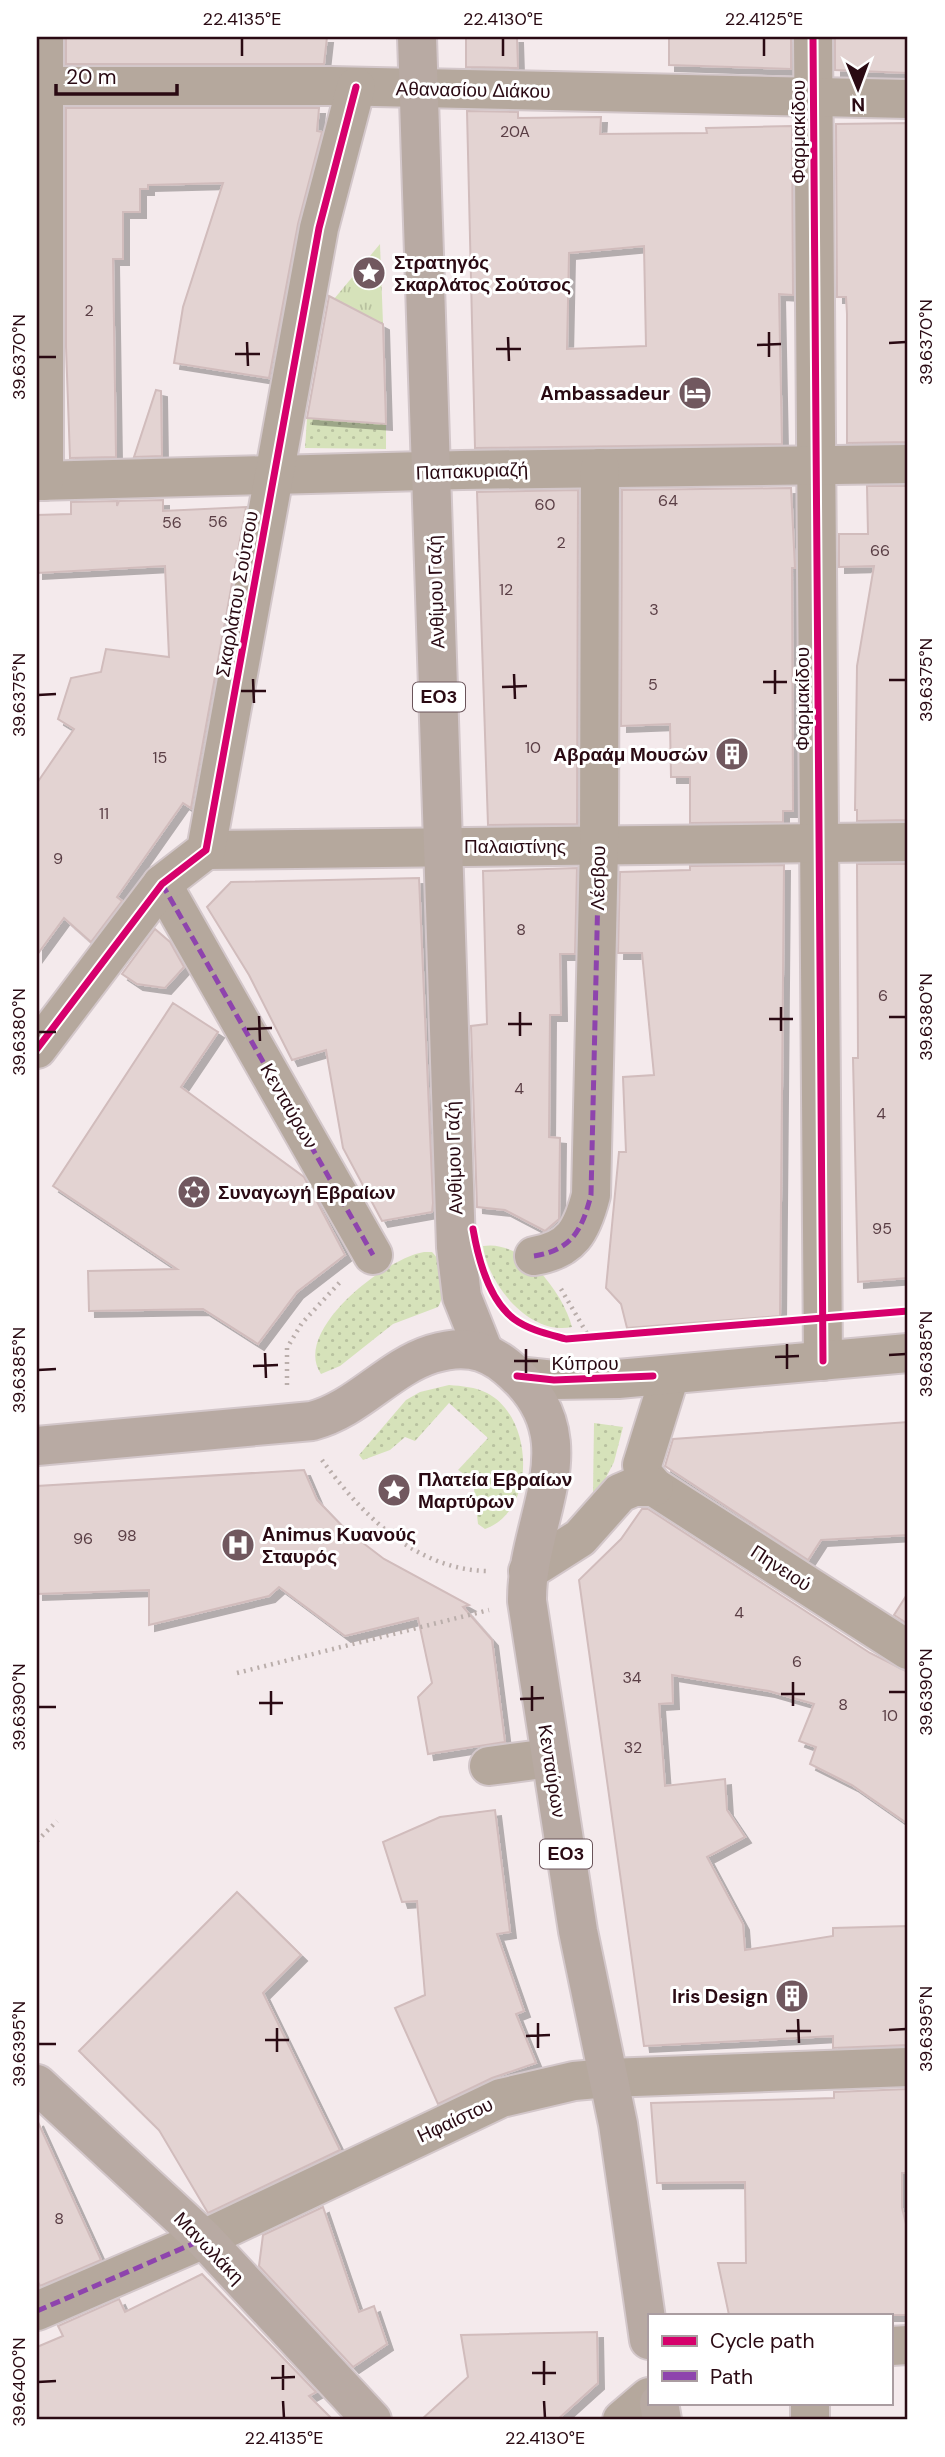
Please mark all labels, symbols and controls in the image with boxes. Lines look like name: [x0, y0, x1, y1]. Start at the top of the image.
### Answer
text: 22.4135°E: [203, 7, 281, 31]
text: 22.4130°E: [463, 7, 543, 31]
text: 22.4125°E: [725, 7, 803, 31]
scale bar: [56, 52, 177, 96]
north arrow: [822, 52, 892, 122]
text: 20 m: [66, 63, 117, 91]
street label: Αθανασίου Διάκου: [395, 76, 551, 104]
street label: Φαρμακίδου: [786, 80, 811, 184]
text: N: [851, 92, 865, 117]
house number: 20A: [500, 121, 530, 142]
place label: Στρατηγός Σκαρλάτος Σούτσος: [394, 250, 571, 297]
place icon: Στρατηγός Σκαρλάτος Σούτσος: [350, 254, 388, 292]
text: 39.6370°N: [914, 299, 938, 385]
house number: 2: [84, 300, 94, 321]
text: 39.6370°N: [7, 314, 31, 400]
hotel icon: Ambassadeur: [676, 374, 714, 412]
place label: Ambassadeur: [540, 381, 670, 406]
street label: Παπακυριαζή: [415, 457, 529, 485]
house number: 64: [658, 490, 678, 511]
house number: 60: [535, 494, 556, 515]
street label: Σκαρλάτου Σούτσου: [210, 509, 264, 679]
house number: 56: [208, 511, 228, 532]
house number: 56: [162, 512, 182, 533]
house number: 2: [556, 532, 566, 553]
street label: Ανθίμου Γαζή: [422, 535, 450, 649]
house number: 66: [870, 540, 890, 561]
house number: 12: [499, 579, 513, 600]
house number: 3: [649, 599, 659, 620]
text: 39.6375°N: [914, 638, 938, 722]
street label: Φαρμακίδου: [790, 647, 815, 751]
text: 39.6375°N: [7, 653, 31, 737]
house number: 5: [648, 674, 658, 695]
road number: ΕΟ3: [413, 682, 465, 712]
building icon: Αβραάμ Μουσών: [713, 735, 751, 773]
house number: 10: [525, 737, 541, 758]
place label: Αβραάμ Μουσών: [553, 742, 708, 767]
house number: 15: [153, 747, 167, 768]
house number: 11: [99, 803, 109, 824]
street label: Παλαιστίνης: [464, 834, 566, 859]
street label: Λέσβου: [585, 845, 611, 911]
house number: 9: [53, 848, 63, 869]
house number: 8: [516, 919, 526, 940]
text: 39.6380°N: [914, 973, 938, 1061]
house number: 6: [878, 985, 888, 1006]
text: 39.6380°N: [7, 988, 31, 1076]
street label: Κενταύρων: [255, 1059, 323, 1153]
house number: 4: [514, 1078, 524, 1099]
street label: Ανθίμου Γαζή: [440, 1101, 468, 1215]
house number: 4: [876, 1103, 886, 1124]
synagogue icon: Συναγωγή Εβραίων: [175, 1173, 213, 1211]
place label: Συναγωγή Εβραίων: [218, 1180, 396, 1205]
house number: 95: [872, 1218, 892, 1239]
text: 39.6385°N: [914, 1311, 938, 1397]
text: 39.6385°N: [7, 1327, 31, 1413]
street label: Κύπρου: [551, 1351, 619, 1376]
place label: Πλατεία Εβραίων Μαρτύρων: [418, 1467, 572, 1514]
place icon: Πλατεία Εβραίων Μαρτύρων: [375, 1471, 413, 1509]
place label: Animus Κυανούς Σταυρός: [262, 1522, 416, 1569]
house number: 98: [117, 1525, 137, 1546]
hospital icon: Animus Κυανούς Σταυρός: [219, 1526, 257, 1564]
house number: 96: [73, 1528, 93, 1549]
street label: Πηνειού: [746, 1539, 816, 1597]
house number: 4: [734, 1602, 744, 1623]
text: 39.6390°N: [914, 1648, 938, 1736]
house number: 6: [792, 1651, 802, 1672]
text: 39.6390°N: [7, 1663, 31, 1751]
house number: 34: [622, 1667, 642, 1688]
house number: 8: [838, 1694, 848, 1715]
house number: 10: [882, 1705, 898, 1726]
street label: Κενταύρων: [532, 1722, 572, 1820]
house number: 32: [624, 1737, 642, 1758]
road number: ΕΟ3: [540, 1840, 592, 1868]
building icon: Iris Design: [773, 1977, 811, 2015]
place label: Iris Design: [672, 1984, 768, 2009]
text: 39.6395°N: [914, 1986, 938, 2072]
text: 39.6395°N: [7, 2001, 31, 2087]
street label: Ηφαίστου: [413, 2092, 497, 2148]
street label: Μανωλάκη: [168, 2207, 250, 2289]
house number: 8: [54, 2208, 64, 2229]
legend: [648, 2314, 892, 2404]
text: Cycle path: [710, 2327, 815, 2355]
text: 39.6400°N: [7, 2337, 31, 2427]
text: Path: [710, 2363, 753, 2391]
text: 22.4135°E: [245, 2426, 323, 2450]
text: 22.4130°E: [505, 2426, 585, 2450]

